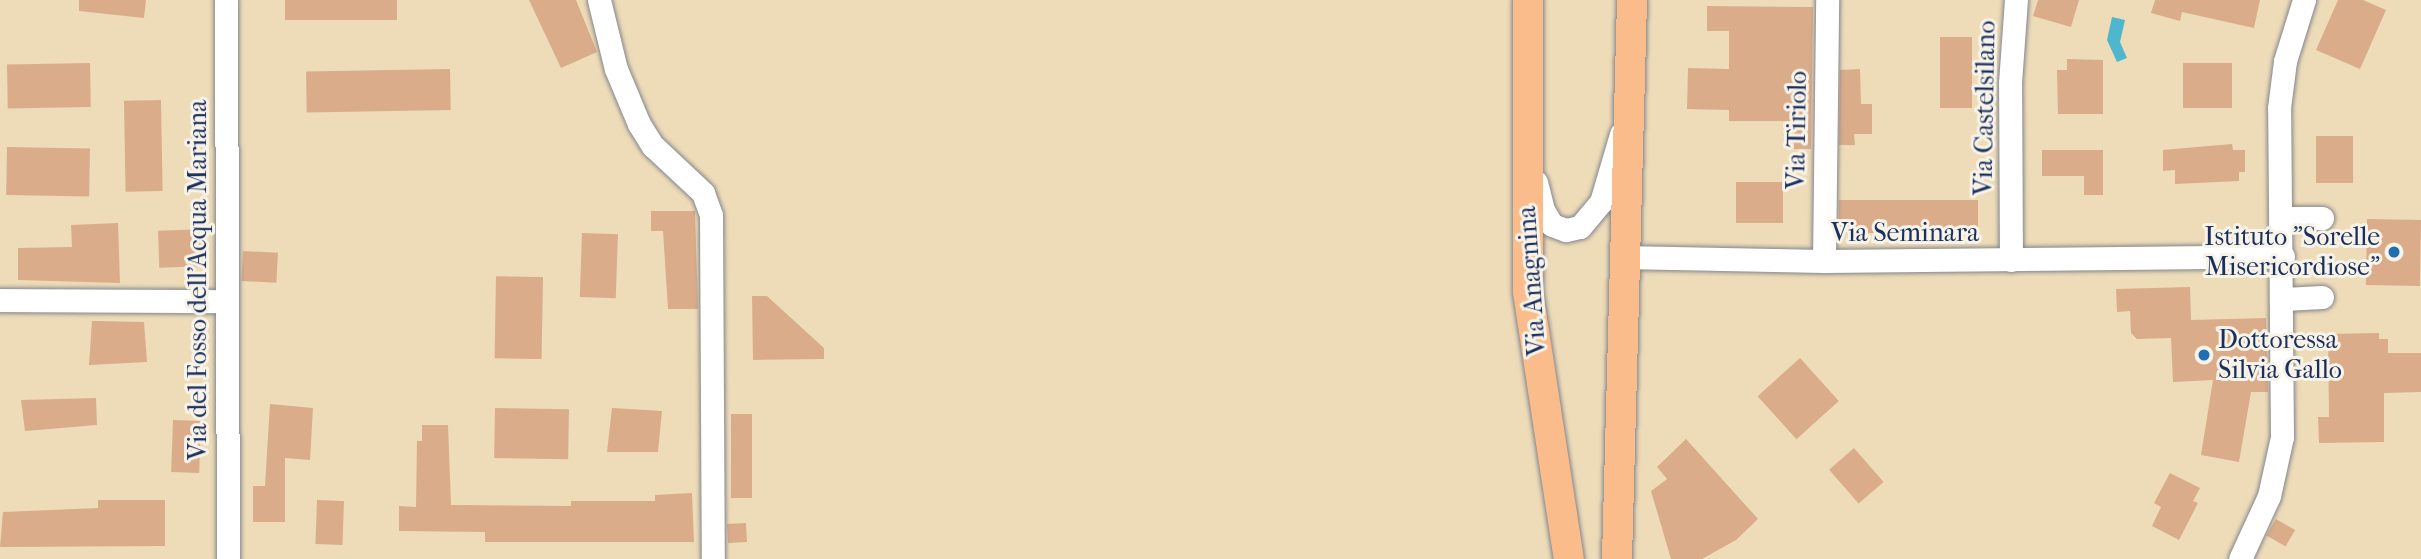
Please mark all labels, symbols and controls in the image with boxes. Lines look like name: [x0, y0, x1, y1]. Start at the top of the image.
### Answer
street label: Via Castelsilano: [1968, 20, 2002, 196]
street label: Via Tiriolo: [1780, 70, 1814, 190]
street label: Via del Fosso dell'Acqua Mariana: [182, 100, 214, 460]
street label: Via Anagnina: [1511, 205, 1553, 357]
street label: Via Seminara: [1831, 217, 1979, 249]
place label: Istituto "Sorelle Misericordiose": [2204, 221, 2380, 282]
marker: Istituto "Sorelle Misericordiose": [2386, 244, 2402, 260]
place label: Dottoressa Silvia Gallo: [2218, 324, 2342, 386]
marker: Dottoressa Silvia Gallo: [2196, 347, 2212, 363]

